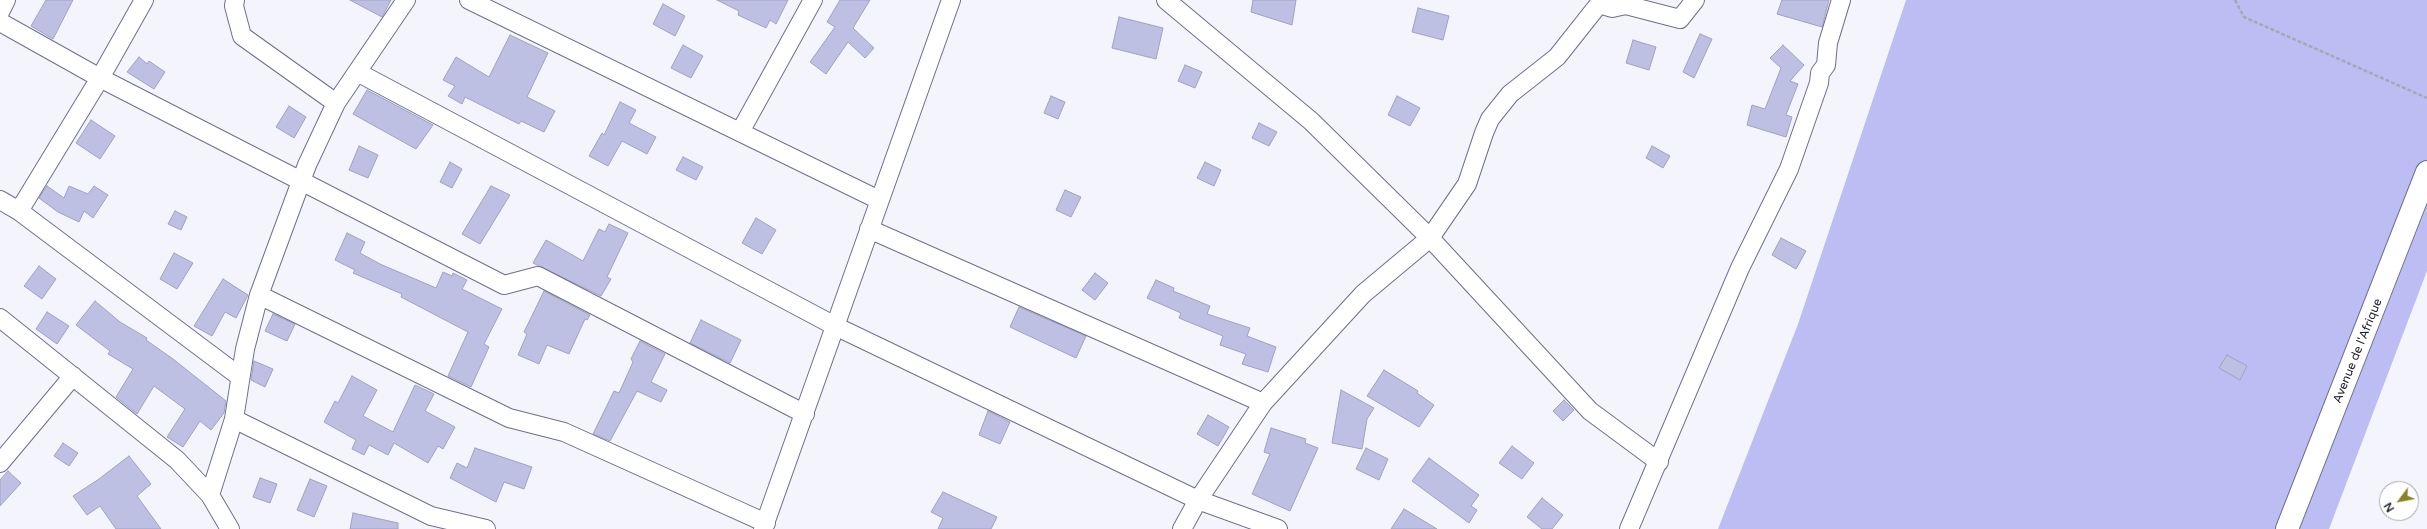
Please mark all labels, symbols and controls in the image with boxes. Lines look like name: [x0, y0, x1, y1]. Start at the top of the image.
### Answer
street label: Avenue de l'Afrique: [2330, 296, 2386, 406]
north arrow: [2379, 481, 2419, 521]
text: N: [2381, 500, 2397, 514]

